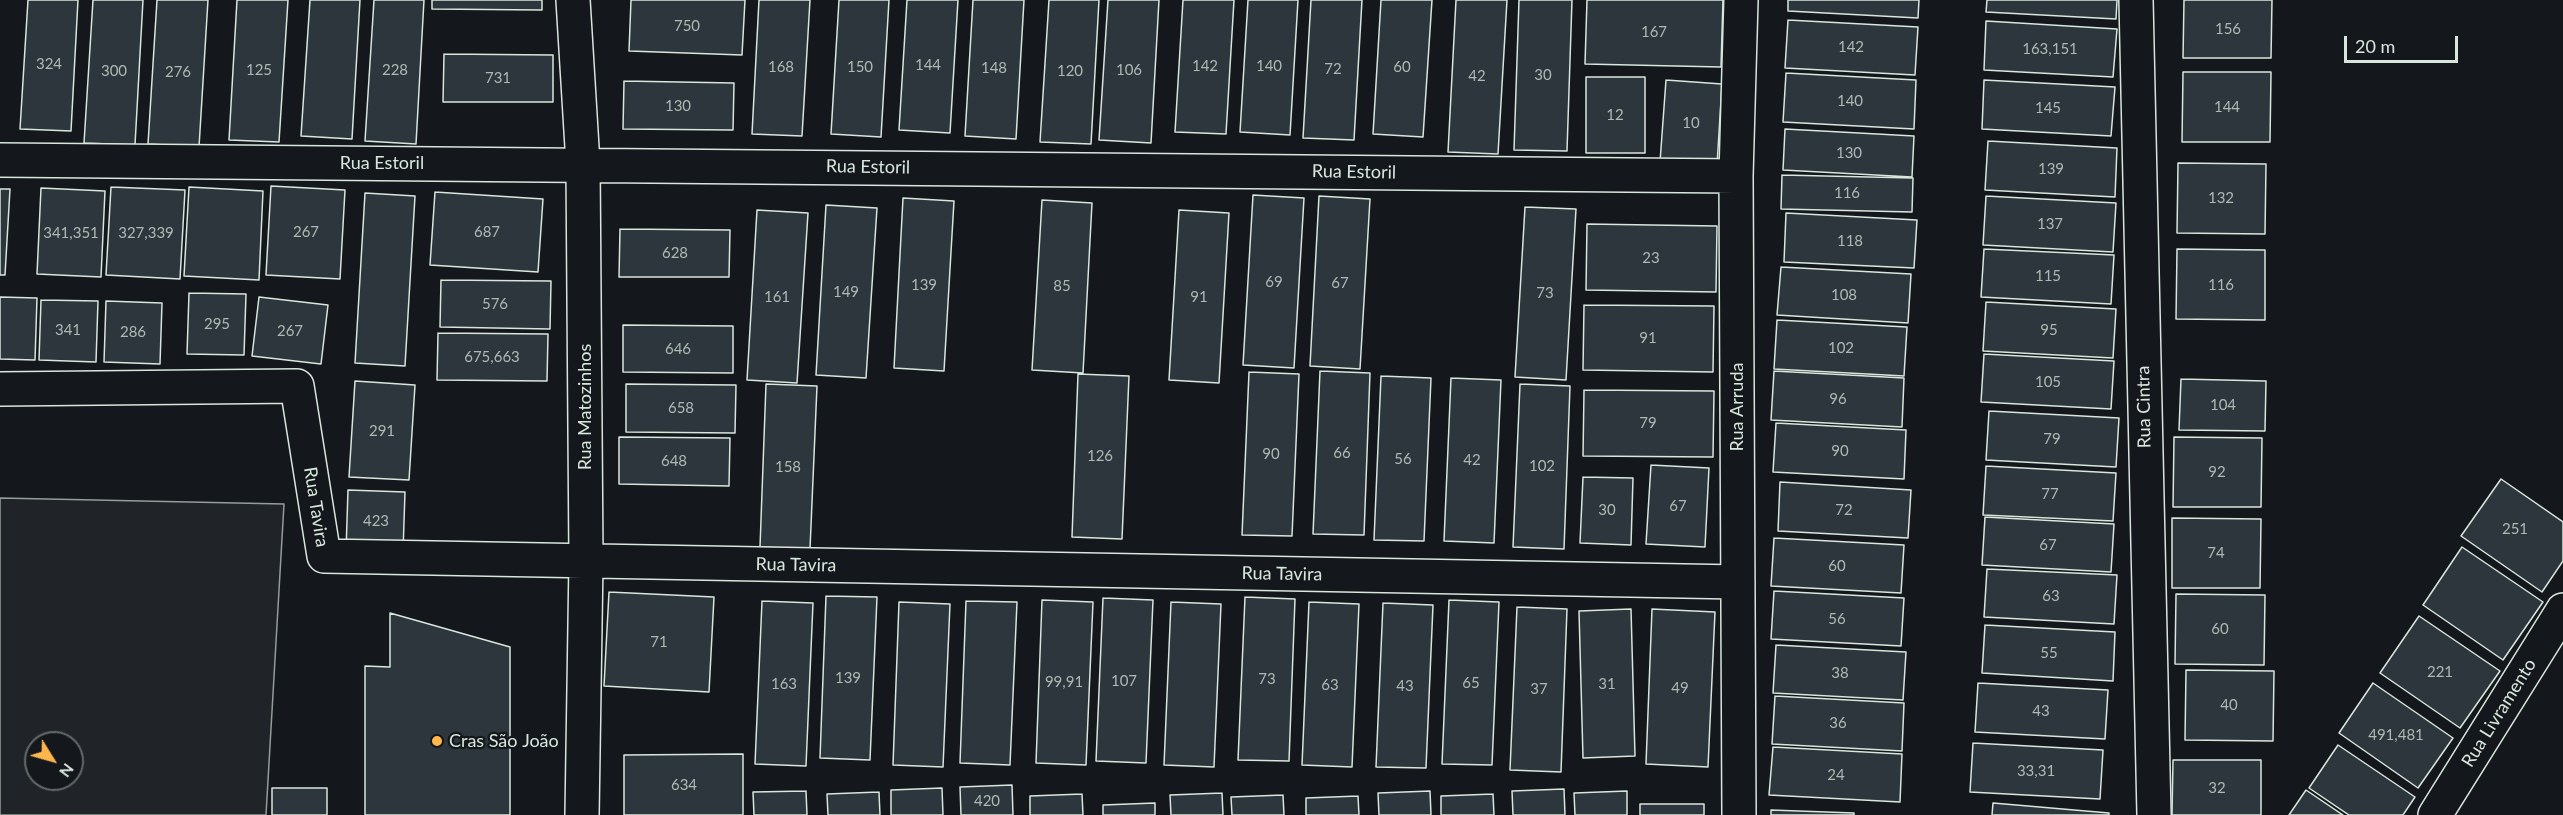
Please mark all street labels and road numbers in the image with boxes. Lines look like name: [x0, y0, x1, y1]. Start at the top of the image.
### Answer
street label: Rua Estoril: [340, 152, 424, 174]
street label: Rua Estoril: [826, 155, 910, 179]
street label: Rua Estoril: [1312, 160, 1396, 184]
street label: Rua Matozinhos: [574, 344, 596, 470]
street label: Rua Arruda: [1726, 363, 1748, 451]
street label: Rua Cintra: [2132, 366, 2156, 448]
street label: Rua Tavira: [299, 465, 333, 549]
street label: Rua Tavira: [755, 553, 837, 577]
street label: Rua Tavira: [1241, 562, 1323, 586]
street label: Rua Livramento: [2457, 655, 2541, 771]

